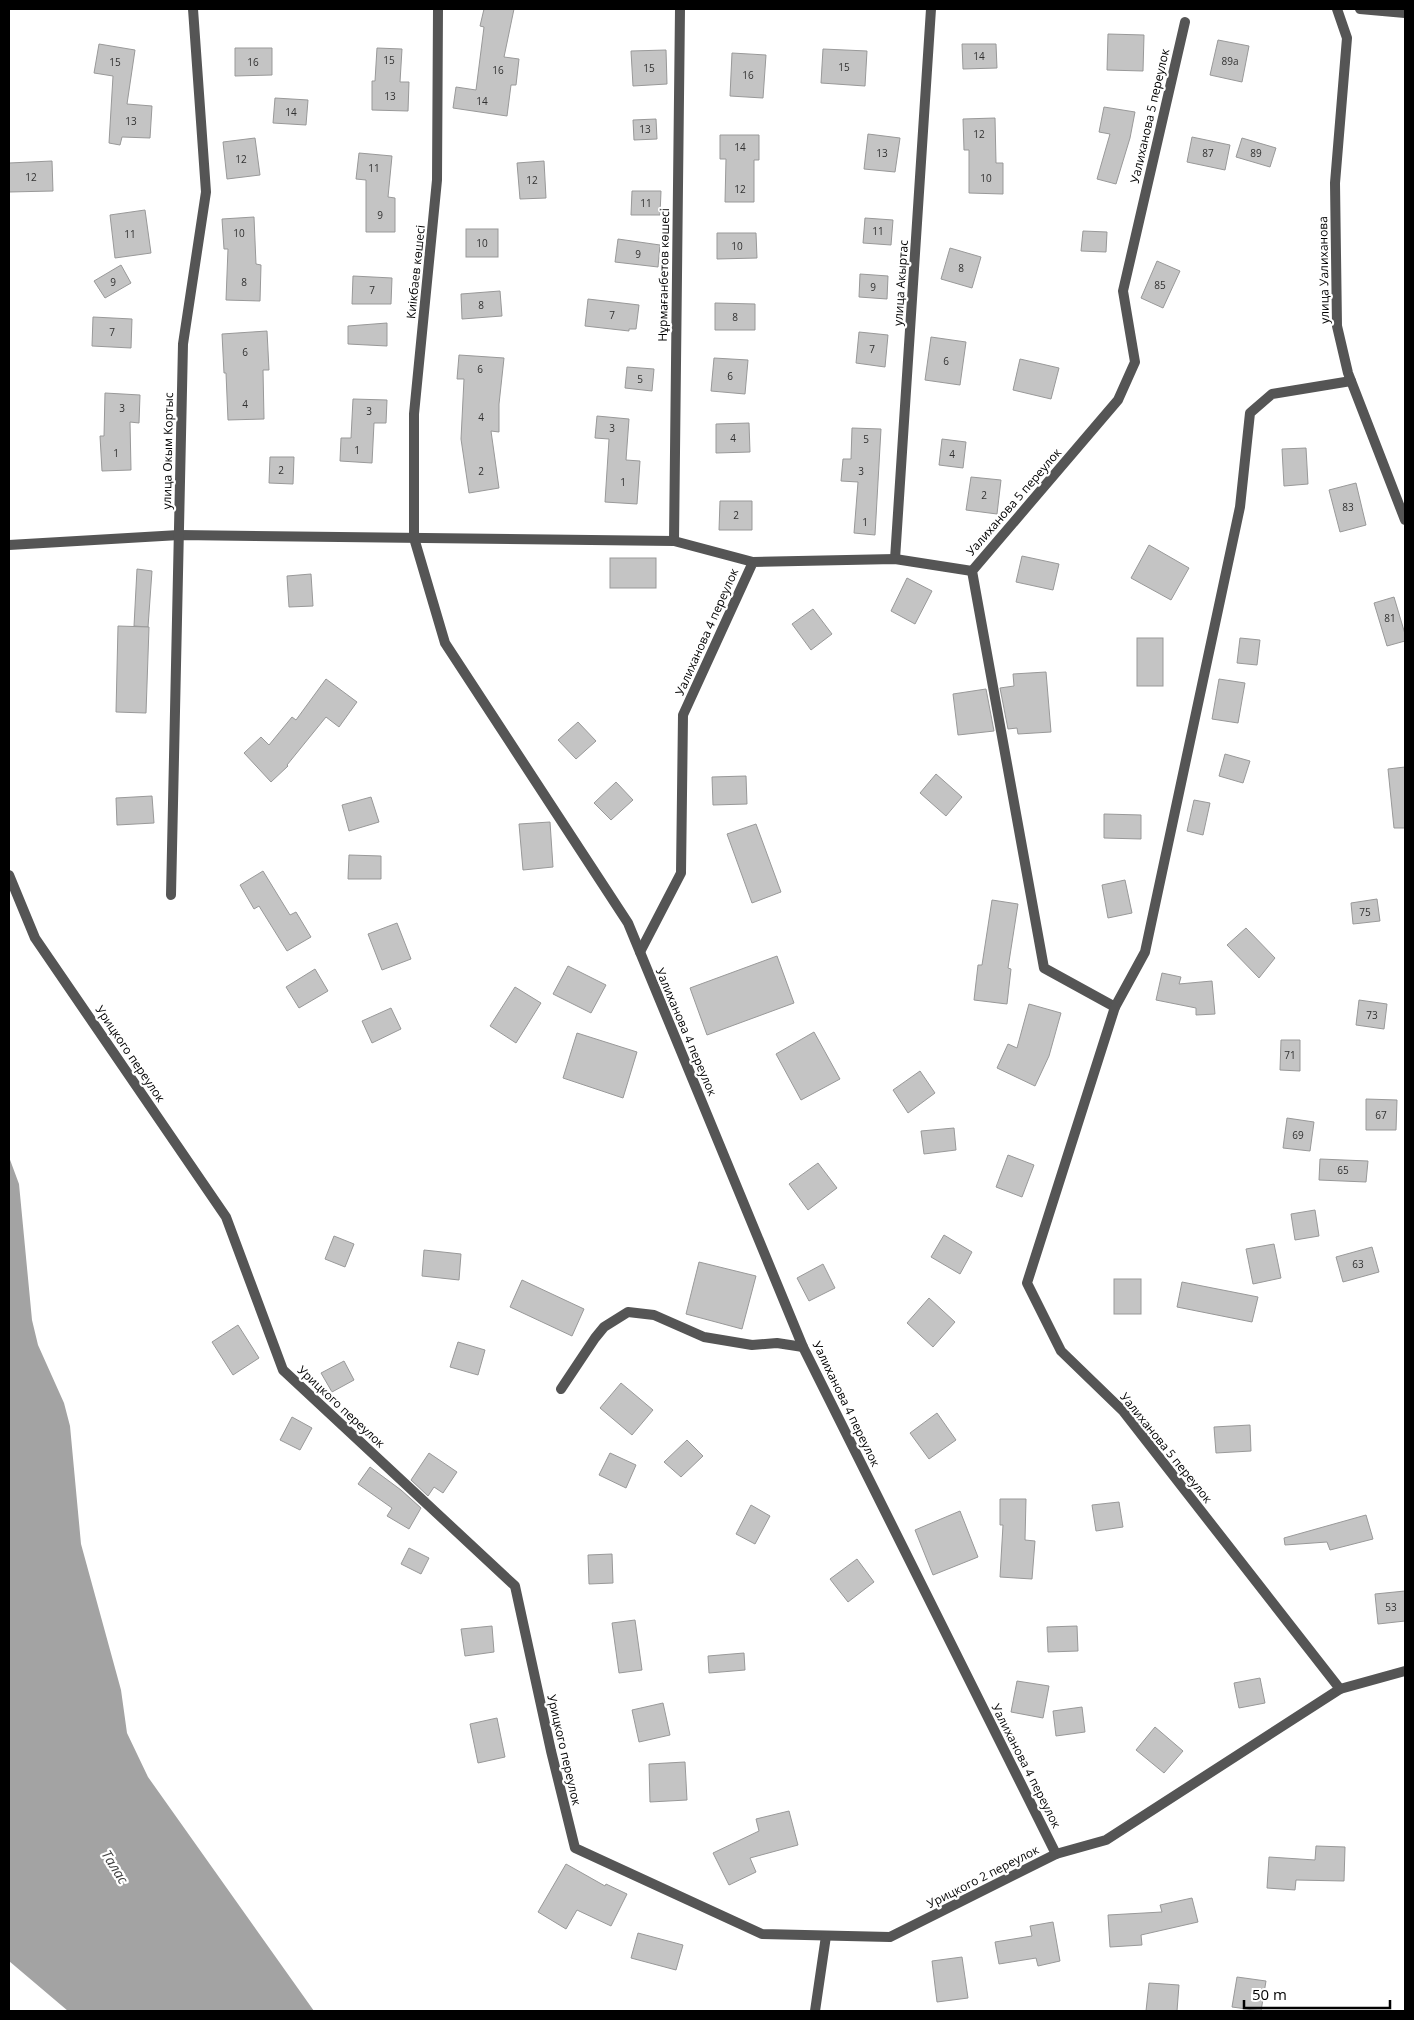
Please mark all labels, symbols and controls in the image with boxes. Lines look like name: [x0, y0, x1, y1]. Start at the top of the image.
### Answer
street label: Уалиханова 5 переулок: [1126, 46, 1173, 185]
house number: 14: [973, 49, 985, 63]
house number: 15: [383, 53, 395, 67]
house number: 89а: [1222, 54, 1239, 68]
house number: 15: [109, 55, 121, 69]
house number: 16: [247, 55, 259, 69]
house number: 15: [838, 60, 850, 74]
house number: 15: [643, 61, 655, 75]
house number: 16: [492, 63, 504, 77]
house number: 16: [742, 68, 754, 82]
house number: 13: [384, 89, 396, 103]
house number: 14: [476, 94, 488, 108]
house number: 14: [285, 105, 297, 119]
house number: 13: [125, 114, 137, 128]
house number: 13: [639, 122, 651, 136]
house number: 12: [973, 127, 985, 141]
house number: 14: [734, 140, 746, 154]
house number: 13: [876, 146, 888, 160]
house number: 87: [1202, 146, 1214, 160]
house number: 89: [1250, 146, 1262, 160]
house number: 12: [235, 152, 247, 166]
house number: 11: [368, 161, 380, 175]
house number: 12: [25, 170, 37, 184]
house number: 10: [980, 171, 992, 185]
house number: 12: [526, 173, 538, 187]
house number: 12: [734, 182, 746, 196]
house number: 11: [640, 196, 652, 210]
house number: 9: [377, 208, 383, 222]
street label: Нұрмағанбетов көшесі: [654, 208, 673, 342]
street label: улица Уалиханова: [1314, 216, 1333, 324]
street label: Киікбаев көшесі: [402, 224, 429, 320]
house number: 11: [872, 224, 884, 238]
house number: 10: [233, 226, 245, 240]
house number: 11: [124, 227, 136, 241]
house number: 10: [476, 236, 488, 250]
house number: 10: [731, 239, 743, 253]
street label: улица Акыртас: [889, 239, 912, 327]
house number: 9: [635, 247, 641, 261]
house number: 8: [958, 261, 964, 275]
house number: 9: [110, 275, 116, 289]
house number: 8: [241, 275, 247, 289]
house number: 85: [1154, 278, 1166, 292]
house number: 9: [870, 280, 876, 294]
house number: 7: [369, 283, 375, 297]
house number: 8: [478, 298, 484, 312]
house number: 7: [609, 308, 615, 322]
house number: 8: [732, 310, 738, 324]
house number: 7: [109, 325, 115, 339]
house number: 7: [869, 342, 875, 356]
house number: 6: [242, 345, 248, 359]
house number: 6: [943, 354, 949, 368]
house number: 6: [477, 362, 483, 376]
house number: 6: [727, 369, 733, 383]
house number: 5: [637, 372, 643, 386]
street label: улица Окым Кортыс: [158, 392, 177, 510]
house number: 4: [242, 397, 248, 411]
house number: 3: [119, 401, 125, 415]
house number: 3: [366, 404, 372, 418]
house number: 4: [478, 410, 484, 424]
house number: 3: [609, 421, 615, 435]
house number: 4: [730, 431, 736, 445]
house number: 5: [863, 432, 869, 446]
house number: 1: [354, 443, 360, 457]
street label: Уалиханова 5 переулок: [962, 444, 1066, 559]
house number: 1: [113, 446, 119, 460]
house number: 4: [949, 447, 955, 461]
house number: 2: [278, 463, 284, 477]
house number: 2: [478, 464, 484, 478]
house number: 3: [858, 464, 864, 478]
house number: 1: [620, 475, 626, 489]
house number: 2: [981, 488, 987, 502]
house number: 83: [1342, 500, 1354, 514]
house number: 2: [733, 508, 739, 522]
house number: 1: [862, 515, 868, 529]
street label: Уалиханова 4 переулок: [671, 565, 743, 698]
house number: 81: [1384, 611, 1396, 625]
house number: 75: [1359, 905, 1371, 919]
street label: Уалиханова 4 переулок: [652, 965, 721, 1099]
street label: Урицкого переулок: [92, 1002, 170, 1106]
house number: 73: [1366, 1008, 1378, 1022]
house number: 71: [1284, 1048, 1296, 1062]
house number: 67: [1375, 1108, 1387, 1122]
house number: 69: [1292, 1128, 1304, 1142]
house number: 65: [1337, 1163, 1349, 1177]
house number: 63: [1352, 1257, 1364, 1271]
street label: Уалиханова 4 переулок: [809, 1338, 885, 1470]
street label: Урицкого переулок: [294, 1362, 389, 1452]
street label: Уалиханова 5 переулок: [1116, 1389, 1217, 1507]
house number: 53: [1385, 1600, 1397, 1614]
street label: Урицкого переулок: [543, 1693, 586, 1808]
street label: Уалиханова 4 переулок: [988, 1701, 1066, 1832]
street label: Урицкого 2 переулок: [924, 1841, 1042, 1912]
water label: Талас: [98, 1846, 134, 1888]
scale bar: [1244, 1978, 1390, 2010]
text: 50 m: [1252, 1984, 1287, 2004]

